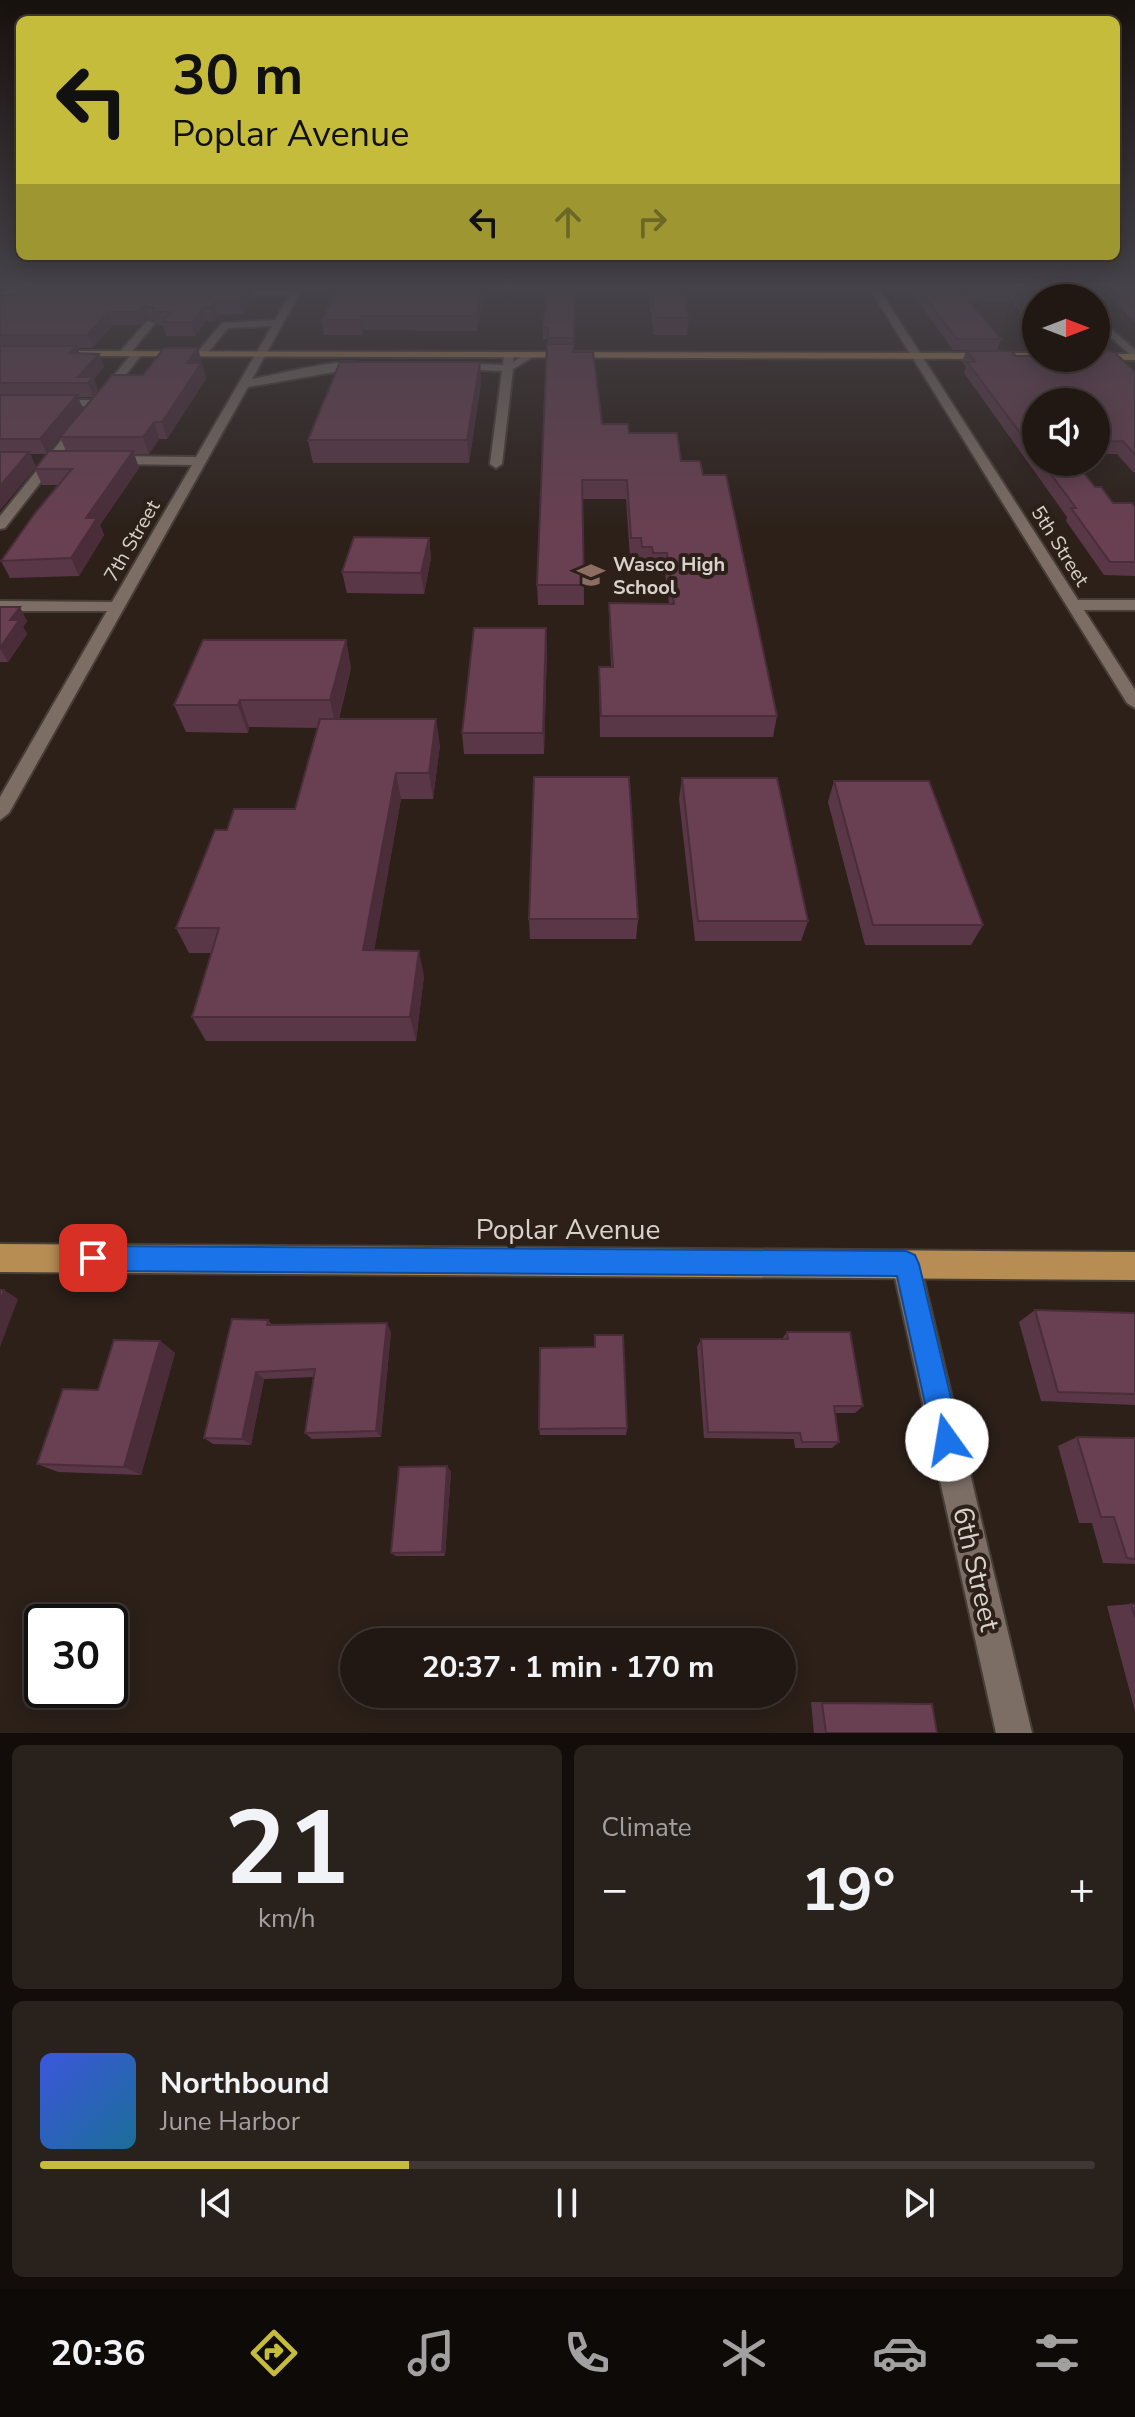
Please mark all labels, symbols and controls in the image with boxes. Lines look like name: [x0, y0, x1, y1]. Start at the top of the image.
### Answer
text: 30 m: [172, 37, 303, 114]
icon: left: [40, 48, 144, 152]
text: Poplar Avenue: [172, 110, 409, 159]
icon: left: [462, 200, 506, 244]
icon: ahead: [546, 200, 590, 244]
icon: right: [630, 200, 674, 244]
north arrow: [1022, 284, 1110, 372]
map controls: [1022, 284, 1110, 476]
button: sound: [1022, 388, 1110, 476]
street label: 7th Street: [98, 494, 167, 587]
street label: 5th Street: [1025, 501, 1096, 592]
place label: Wasco High School: [613, 551, 725, 601]
school or university icon: Wasco High School: [576, 560, 606, 590]
street label: Poplar Avenue: [476, 1211, 660, 1249]
pin: [59, 1224, 127, 1292]
icon: arrive: [71, 1236, 115, 1280]
position arrow: [905, 1398, 989, 1482]
street label: 6th Street: [943, 1503, 1009, 1635]
speed limit sign: 30: [24, 1604, 128, 1708]
text: 20:37 · 1 min · 170 m: [422, 1647, 714, 1688]
text: 21: [224, 1778, 349, 1920]
text: Climate: [602, 1810, 692, 1845]
text: 19°: [801, 1849, 896, 1931]
text: −: [602, 1860, 628, 1920]
text: +: [1069, 1860, 1095, 1920]
text: km/h: [258, 1901, 315, 1936]
text: Northbound: [160, 2063, 330, 2104]
text: June Harbor: [160, 2104, 300, 2139]
icon: previous: [194, 2181, 238, 2225]
icon: pause: [545, 2181, 589, 2225]
icon: next: [897, 2181, 941, 2225]
icon: directions: [246, 2325, 302, 2381]
icon: music: [403, 2325, 459, 2381]
icon: phone: [559, 2325, 615, 2381]
icon: climate: [716, 2325, 772, 2381]
icon: car: [872, 2325, 928, 2381]
icon: filters: [1029, 2325, 1085, 2381]
text: 20:36: [50, 2329, 146, 2378]

